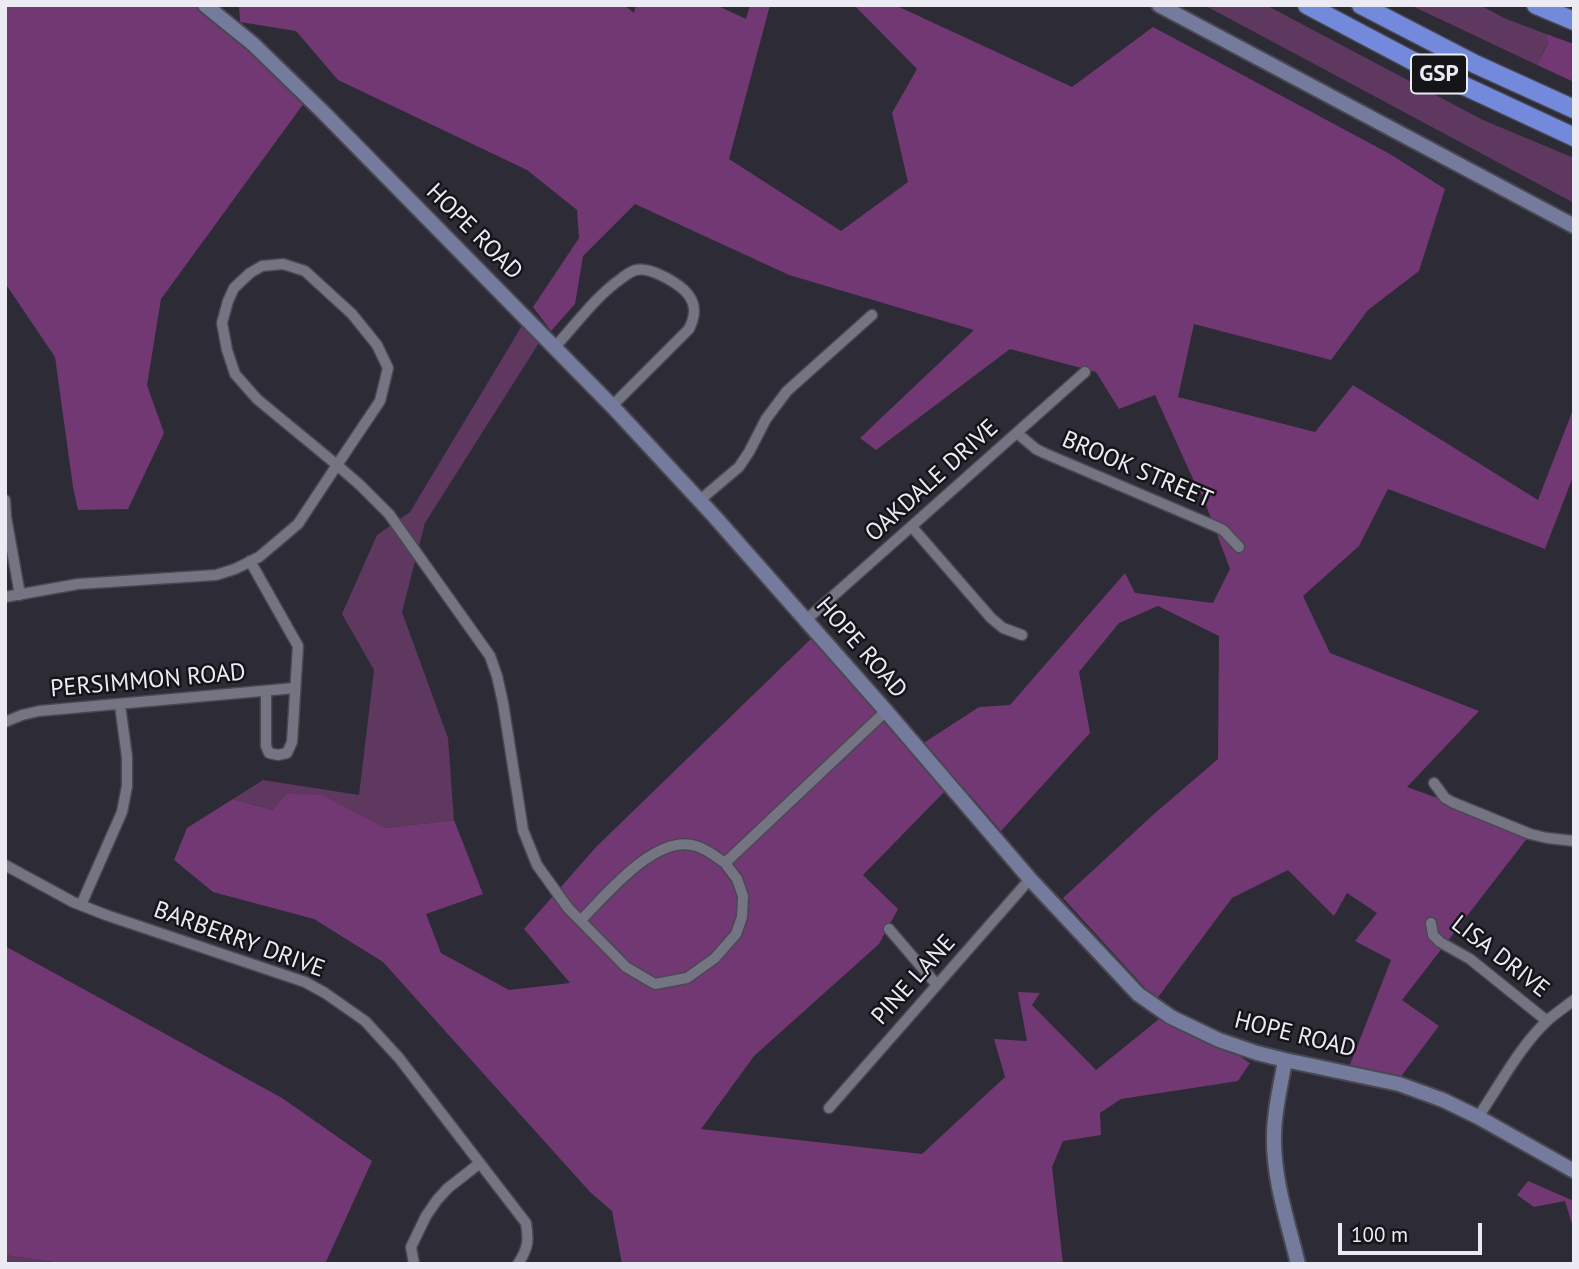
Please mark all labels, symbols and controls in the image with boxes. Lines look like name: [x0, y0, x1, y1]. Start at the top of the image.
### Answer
road number: GSP: [1411, 54, 1467, 94]
street label: HOPE ROAD: [420, 178, 528, 286]
street label: OAKDALE DRIVE: [860, 414, 1004, 548]
street label: BROOK STREET: [1057, 425, 1217, 515]
street label: HOPE ROAD: [809, 592, 913, 704]
street label: PERSIMMON ROAD: [49, 658, 247, 704]
street label: BARBERRY DRIVE: [150, 896, 328, 984]
street label: LISA DRIVE: [1445, 910, 1555, 1004]
street label: PINE LANE: [866, 929, 962, 1031]
street label: HOPE ROAD: [1231, 1006, 1359, 1064]
scale bar: [1341, 1210, 1484, 1254]
text: 100 m: [1351, 1221, 1408, 1248]

